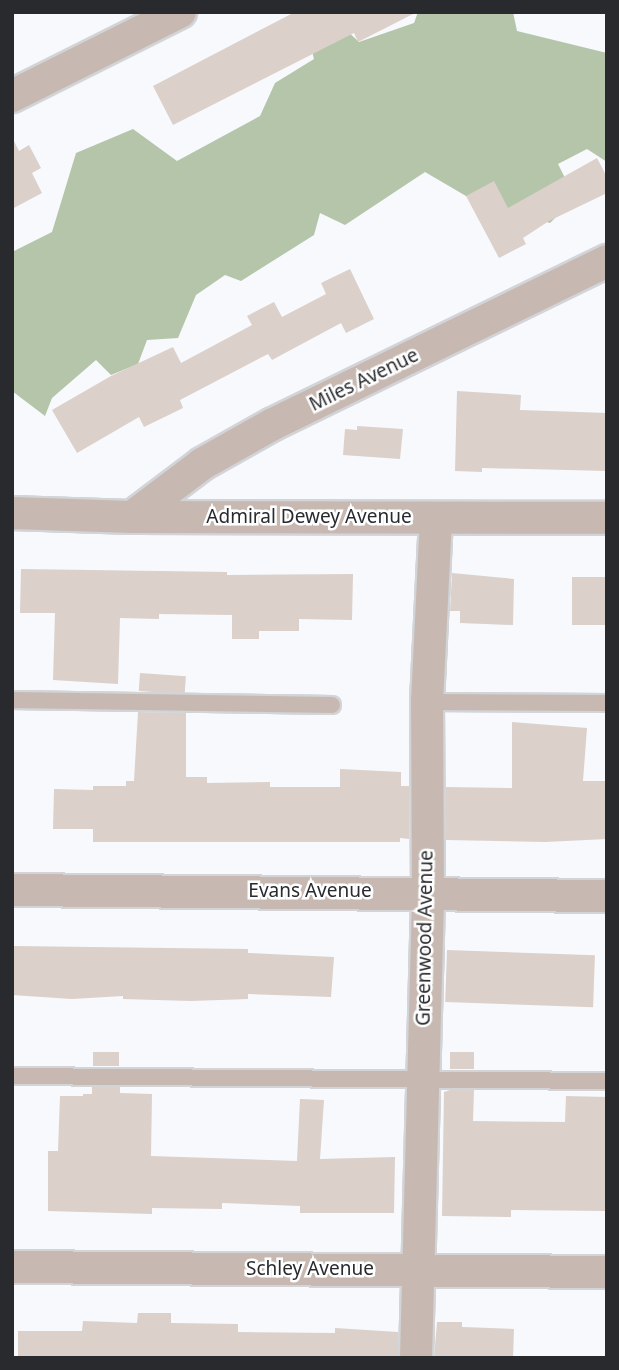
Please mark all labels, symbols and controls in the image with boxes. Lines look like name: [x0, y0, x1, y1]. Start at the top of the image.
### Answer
street label: Miles Avenue: [306, 344, 422, 416]
street label: Admiral Dewey Avenue: [206, 506, 412, 528]
street label: Greenwood Avenue: [412, 850, 438, 1026]
street label: Evans Avenue: [248, 880, 372, 902]
street label: Schley Avenue: [246, 1258, 374, 1280]

